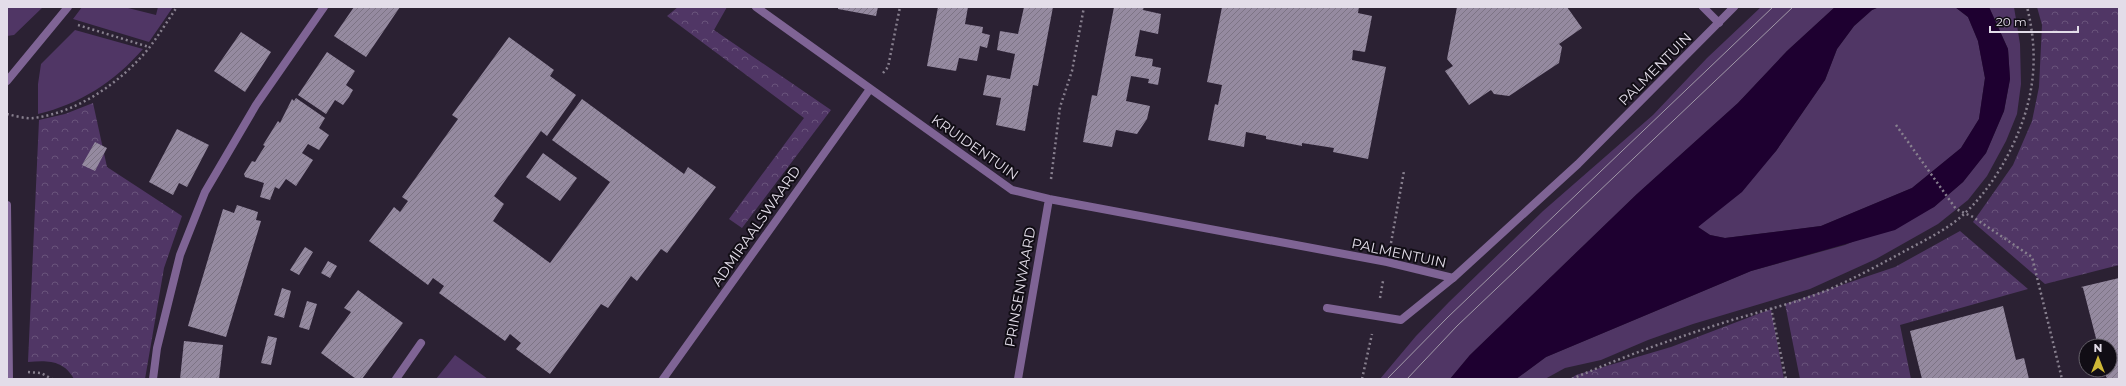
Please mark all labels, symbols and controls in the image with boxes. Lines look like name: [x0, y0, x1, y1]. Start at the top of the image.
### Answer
scale bar: [1990, 8, 2078, 34]
text: 20 m: [1996, 14, 2027, 29]
street label: PALMENTUIN: [1615, 29, 1695, 109]
street label: KRUIDENTUIN: [928, 110, 1022, 184]
street label: ADMIRAALSWAARD: [708, 162, 804, 290]
street label: PRINSENWAARD: [1001, 225, 1039, 349]
street label: PALMENTUIN: [1350, 234, 1448, 272]
north arrow: [2078, 338, 2118, 378]
text: N: [2094, 341, 2102, 355]

